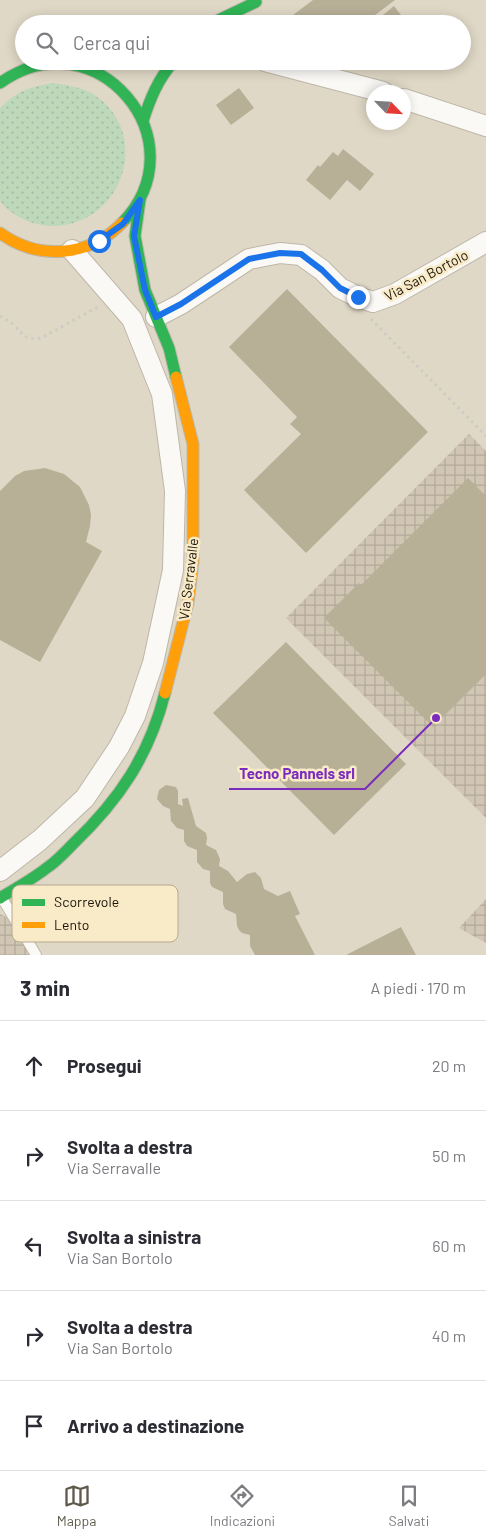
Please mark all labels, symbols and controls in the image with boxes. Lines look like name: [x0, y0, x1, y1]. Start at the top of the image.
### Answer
search box: [15, 15, 471, 70]
icon: search: [33, 29, 61, 57]
text: Cerca qui: [73, 31, 150, 54]
north arrow: [366, 85, 411, 130]
route start: [88, 230, 111, 253]
street label: Via San Bortolo: [381, 246, 471, 304]
route end: [347, 286, 370, 309]
street label: Via Serravalle: [175, 537, 201, 621]
callout: Tecno Pannels srl: [229, 759, 365, 789]
text: Tecno Pannels srl: [239, 764, 355, 782]
legend: [12, 885, 178, 942]
text: Scorrevole: [54, 893, 119, 910]
text: Lento: [54, 916, 89, 933]
text: 3 min: [20, 975, 70, 1000]
text: A piedi · 170 m: [370, 978, 466, 997]
icon: ahead: [20, 1052, 48, 1080]
text: Prosegui: [67, 1054, 142, 1077]
text: 20 m: [432, 1056, 466, 1075]
text: Svolta a destra: [67, 1135, 193, 1158]
icon: right: [20, 1142, 48, 1170]
text: 50 m: [432, 1146, 466, 1165]
text: Via Serravalle: [67, 1158, 161, 1177]
text: Svolta a sinistra: [67, 1225, 201, 1248]
icon: left: [20, 1232, 48, 1260]
text: 60 m: [432, 1236, 466, 1255]
text: Via San Bortolo: [67, 1248, 173, 1267]
text: Svolta a destra: [67, 1315, 193, 1338]
icon: right: [20, 1322, 48, 1350]
text: 40 m: [432, 1326, 466, 1345]
text: Via San Bortolo: [67, 1338, 173, 1357]
icon: arrive: [20, 1412, 48, 1440]
text: Arrivo a destinazione: [67, 1414, 245, 1437]
tab: Mappa: [57, 1482, 96, 1529]
tab: Indicazioni: [210, 1482, 275, 1529]
tab: Salvati: [389, 1482, 429, 1529]

